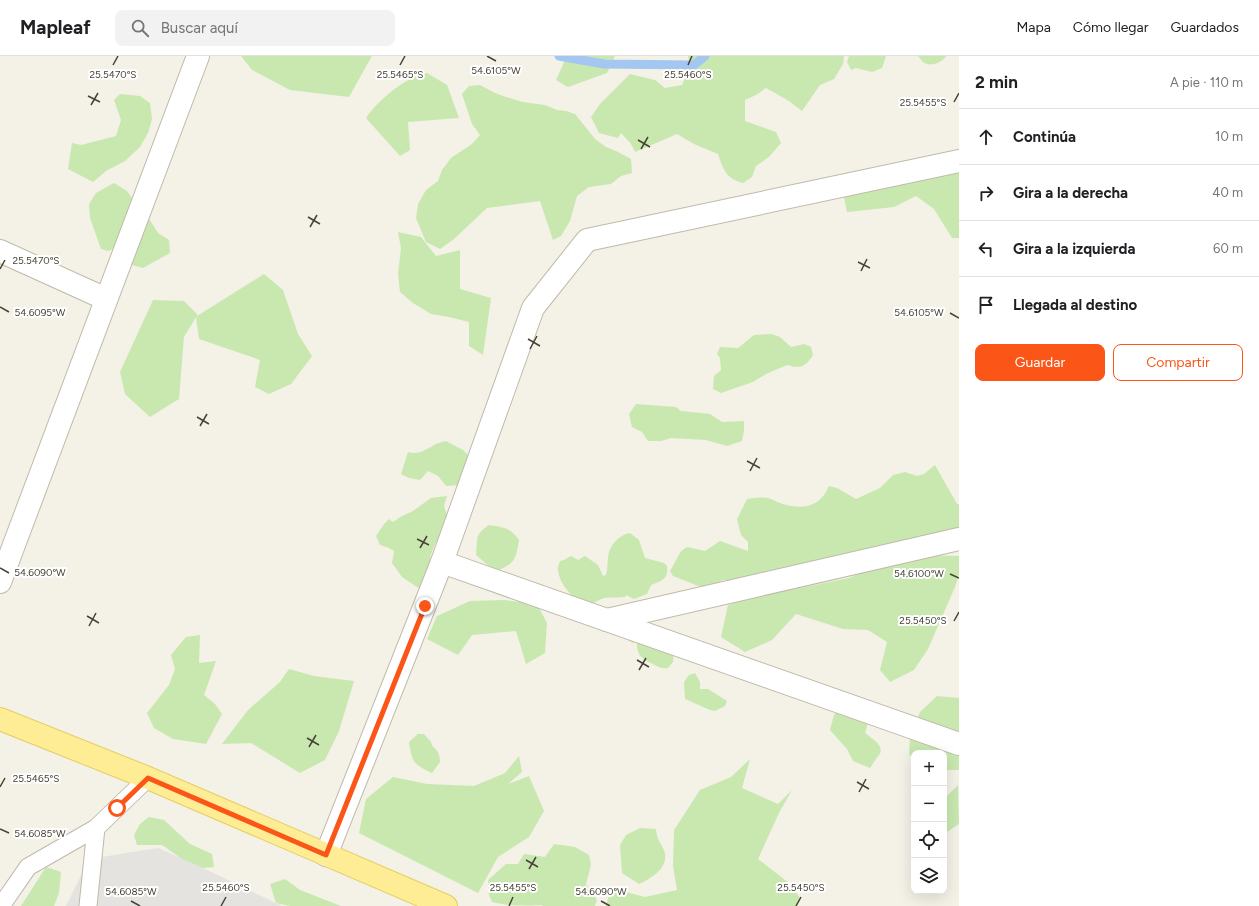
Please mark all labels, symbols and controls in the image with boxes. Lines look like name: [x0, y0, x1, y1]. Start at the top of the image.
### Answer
search box: [115, 10, 395, 46]
text: Mapleaf: [20, 16, 91, 39]
icon: search: [129, 17, 151, 39]
text: Buscar aquí: [161, 19, 238, 37]
text: Mapa: [1016, 19, 1051, 36]
text: Cómo llegar: [1073, 19, 1148, 36]
text: Guardados: [1170, 19, 1239, 36]
text: 54.6105°W: [471, 64, 521, 77]
text: 25.5470°S: [90, 68, 137, 81]
text: 25.5465°S: [377, 68, 423, 81]
text: 25.5460°S: [664, 68, 712, 81]
text: 2 min: [975, 72, 1018, 92]
text: A pie · 110 m: [1170, 75, 1243, 90]
text: 25.5455°S: [900, 96, 946, 109]
icon: ahead: [975, 126, 997, 148]
text: Continúa: [1013, 128, 1076, 146]
text: 10 m: [1215, 129, 1243, 144]
icon: right: [975, 182, 997, 204]
text: Gira a la derecha: [1013, 184, 1128, 202]
text: 40 m: [1212, 185, 1243, 200]
icon: left: [975, 238, 997, 260]
text: Gira a la izquierda: [1013, 240, 1135, 258]
text: 60 m: [1213, 241, 1243, 256]
text: 25.5470°S: [13, 254, 60, 267]
icon: arrive: [975, 294, 997, 316]
text: Llegada al destino: [1013, 296, 1137, 314]
text: 54.6095°W: [15, 306, 66, 319]
text: 54.6105°W: [894, 306, 944, 319]
button: Guardar: [975, 344, 1105, 381]
button: Compartir: [1113, 344, 1243, 381]
text: 54.6090°W: [14, 566, 66, 579]
text: 54.6100°W: [894, 567, 944, 580]
route end: [416, 597, 434, 615]
text: 25.5450°S: [899, 614, 947, 627]
map controls: [911, 750, 947, 894]
button: +: [911, 750, 947, 786]
text: 25.5465°S: [13, 772, 59, 785]
button: −: [911, 786, 947, 822]
route start: [108, 799, 126, 817]
button: locate: [911, 822, 947, 858]
text: 54.6085°W: [14, 827, 66, 840]
button: layers: [911, 858, 947, 894]
text: 25.5460°S: [202, 881, 250, 894]
text: 25.5455°S: [490, 881, 536, 894]
text: 25.5450°S: [777, 881, 825, 894]
text: 54.6085°W: [105, 885, 157, 898]
text: 54.6090°W: [575, 885, 627, 898]

